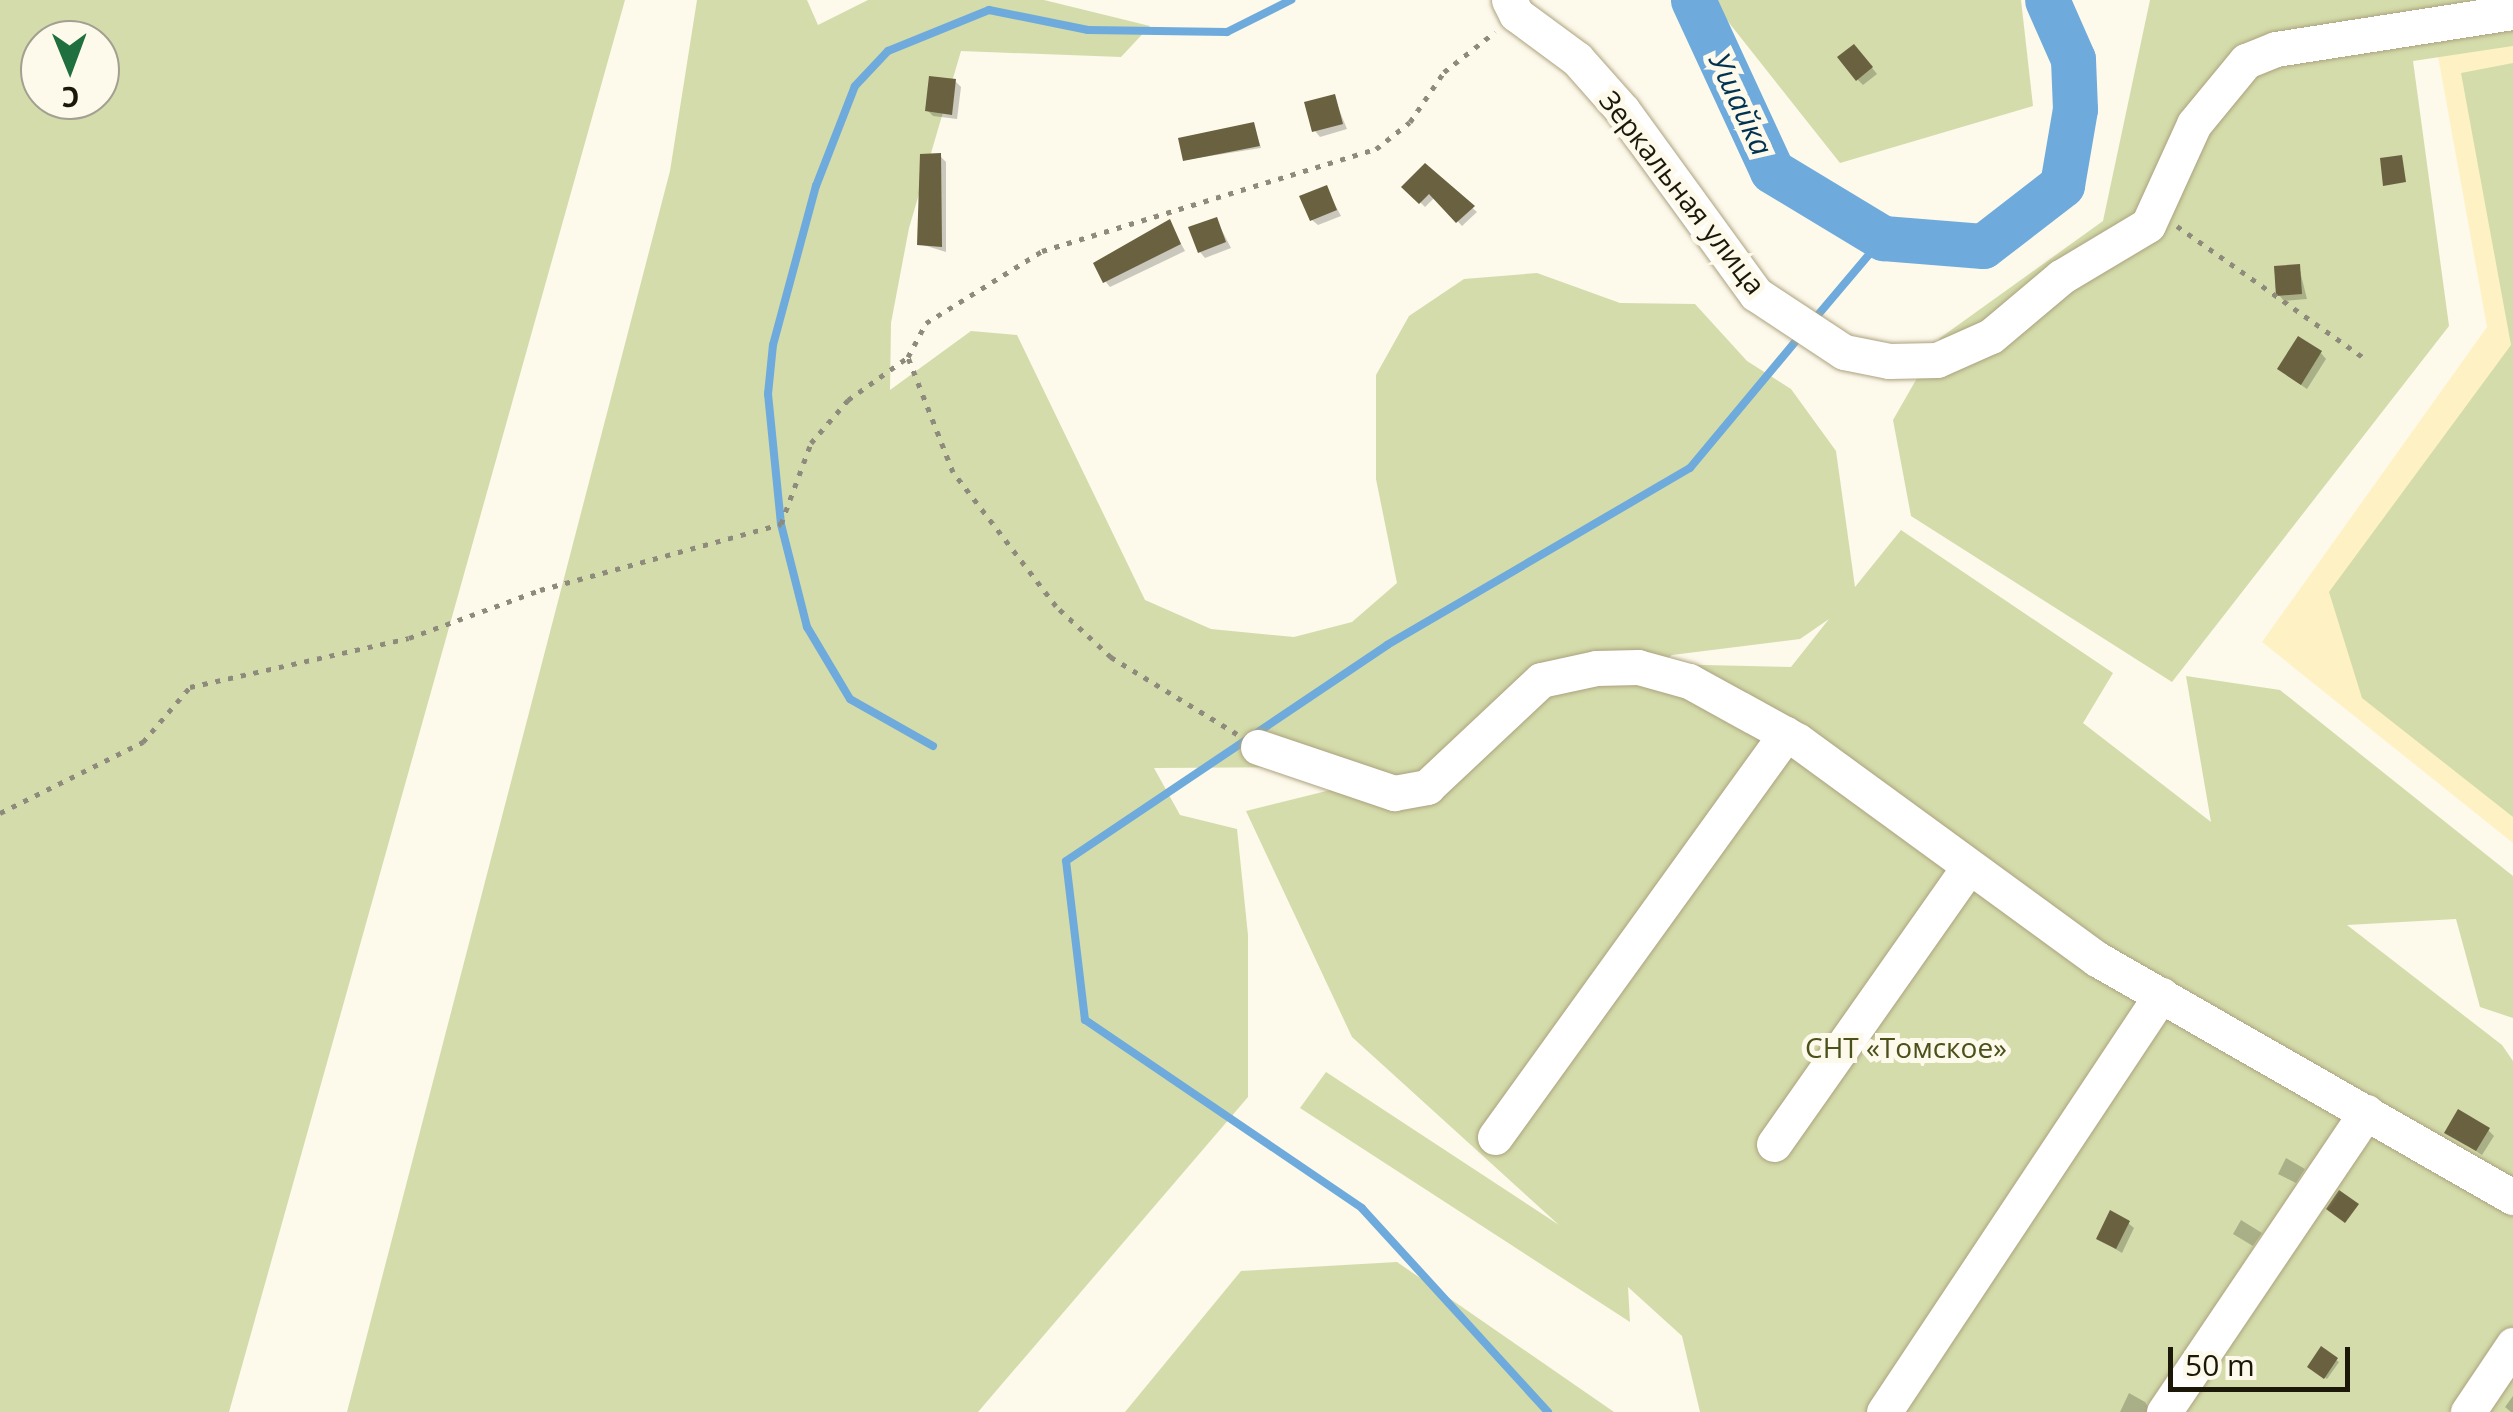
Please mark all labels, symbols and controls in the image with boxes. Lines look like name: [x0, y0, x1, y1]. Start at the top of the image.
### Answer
north arrow: [20, 20, 120, 120]
water label: Ушайка: [1702, 47, 1780, 161]
text: С: [61, 79, 80, 117]
street label: Зеркальная улица: [1593, 84, 1773, 300]
park label: СНТ «Томское»: [1805, 1030, 2007, 1064]
scale bar: [2173, 1327, 2356, 1389]
text: 50 m: [2185, 1344, 2255, 1385]

